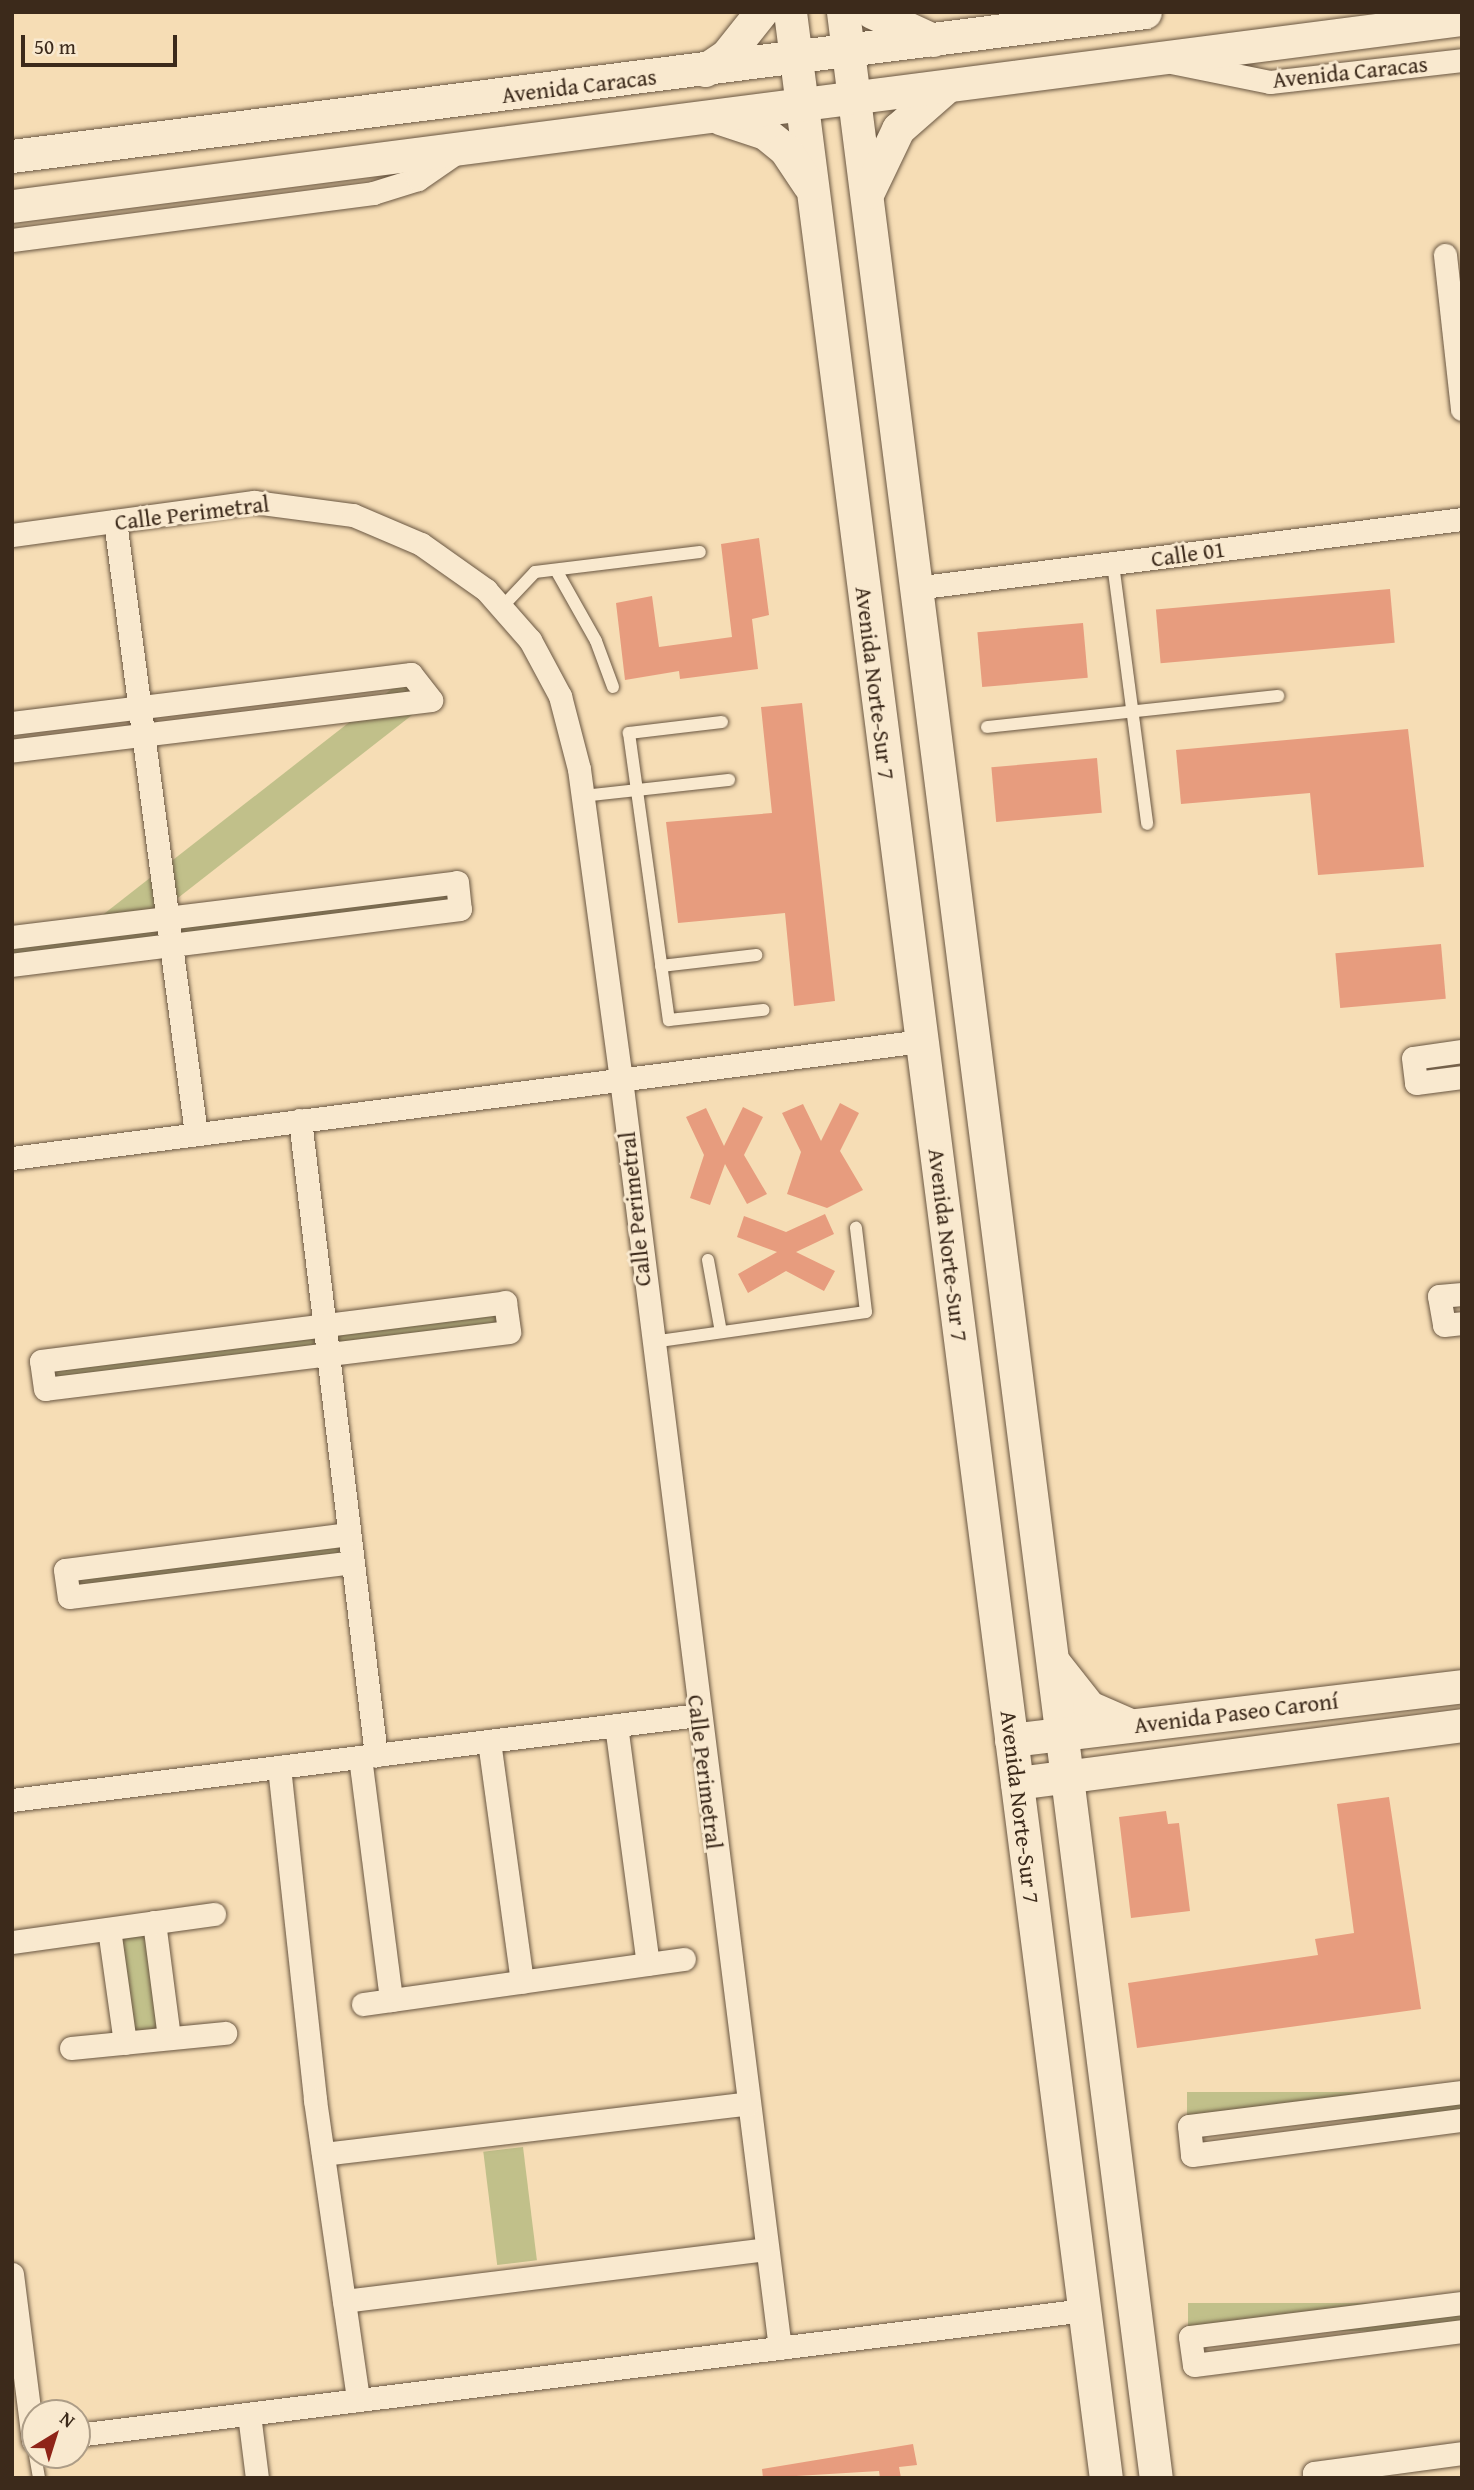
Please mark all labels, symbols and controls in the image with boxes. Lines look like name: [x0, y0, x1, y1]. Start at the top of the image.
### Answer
scale bar: [24, 21, 180, 65]
text: 50 m: [34, 31, 76, 62]
street label: Avenida Caracas: [1271, 50, 1429, 94]
street label: Avenida Caracas: [500, 63, 658, 109]
street label: Calle Perimetral: [113, 490, 271, 536]
street label: Calle 01: [1149, 535, 1227, 573]
street label: Avenida Norte-Sur 7: [849, 585, 901, 781]
street label: Calle Perimetral: [613, 1130, 657, 1288]
street label: Avenida Norte-Sur 7: [922, 1147, 974, 1343]
street label: Avenida Paseo Caroní: [1132, 1687, 1340, 1739]
street label: Calle Perimetral: [682, 1693, 728, 1851]
street label: Avenida Norte-Sur 7: [994, 1709, 1046, 1905]
north arrow: [21, 2399, 91, 2469]
text: N: [54, 2404, 81, 2434]

